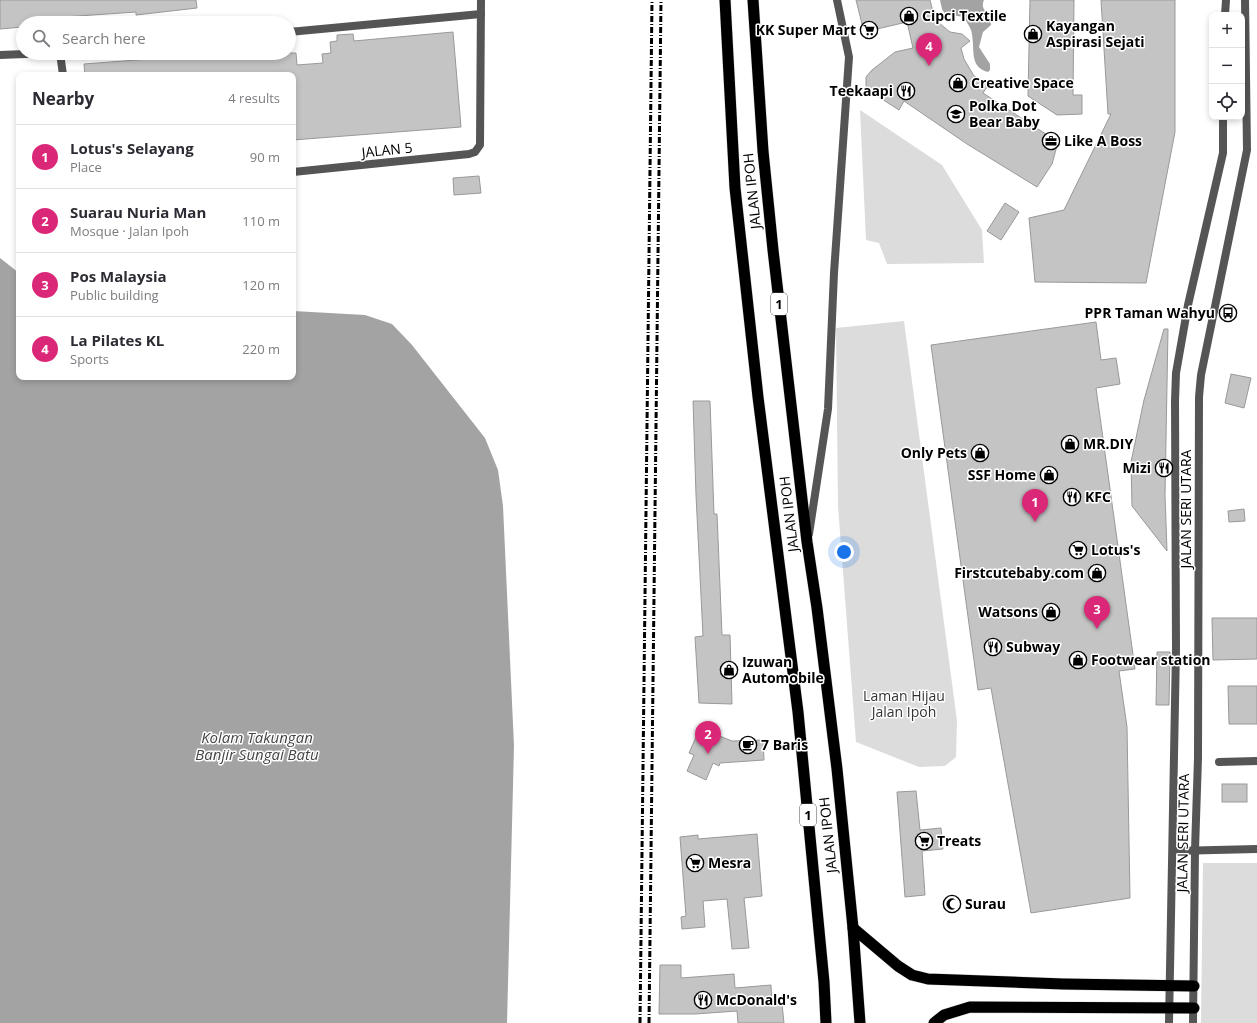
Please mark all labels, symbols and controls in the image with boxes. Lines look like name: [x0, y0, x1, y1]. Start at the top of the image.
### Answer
shop icon: Cipci Textile: [899, 6, 919, 26]
place label: Cipci Textile: [922, 6, 1007, 25]
map controls: [1209, 12, 1245, 120]
button: +: [1209, 12, 1245, 48]
search box: [16, 16, 296, 60]
place label: Kayangan Aspirasi Sejati: [1046, 16, 1145, 51]
place label: KK Super Mart: [756, 20, 856, 39]
supermarket icon: KK Super Mart: [859, 20, 879, 40]
shop icon: Kayangan Aspirasi Sejati: [1023, 24, 1043, 44]
icon: search: [30, 27, 52, 49]
text: Search here: [62, 28, 146, 48]
pin: 4: [916, 33, 942, 66]
button: −: [1209, 48, 1245, 84]
shop icon: Creative Space: [948, 73, 968, 93]
place label: Creative Space: [971, 73, 1074, 92]
place label: Teekaapi: [830, 81, 893, 100]
restaurant icon: Teekaapi: [896, 81, 916, 101]
button: locate: [1209, 84, 1245, 120]
text: Nearby: [32, 87, 94, 110]
text: 4 results: [228, 89, 280, 107]
place label: Polka Dot Bear Baby: [969, 96, 1040, 131]
school or university icon: Polka Dot Bear Baby: [946, 104, 966, 124]
office icon: Like A Boss: [1041, 131, 1061, 151]
place label: Like A Boss: [1064, 131, 1142, 150]
street label: JALAN 5: [359, 137, 413, 162]
text: Lotus's Selayang: [70, 138, 194, 158]
text: 1: [41, 148, 49, 166]
text: 90 m: [250, 148, 280, 166]
street label: JALAN IPOH: [738, 152, 765, 232]
text: Place: [70, 158, 102, 176]
text: Suarau Nuria Man: [70, 202, 206, 222]
text: 2: [41, 212, 49, 230]
text: 110 m: [242, 212, 280, 230]
text: Mosque · Jalan Ipoh: [70, 222, 189, 240]
text: Pos Malaysia: [70, 266, 167, 286]
text: 3: [41, 276, 49, 294]
text: 120 m: [242, 276, 280, 294]
text: Public building: [70, 286, 159, 304]
road number: 1: [771, 293, 787, 315]
place label: PPR Taman Wahyu: [1085, 303, 1215, 322]
bus stop icon: PPR Taman Wahyu: [1218, 303, 1238, 323]
text: La Pilates KL: [70, 330, 164, 350]
text: 4: [41, 340, 49, 358]
text: 220 m: [242, 340, 280, 358]
text: Sports: [70, 350, 109, 368]
shop icon: MR.DIY: [1060, 434, 1080, 454]
place label: MR.DIY: [1083, 434, 1133, 453]
place label: Only Pets: [901, 443, 967, 462]
shop icon: Only Pets: [970, 443, 990, 463]
street label: JALAN SERI UTARA: [1176, 449, 1195, 570]
place label: Mizi: [1122, 458, 1151, 477]
restaurant icon: Mizi: [1154, 458, 1174, 478]
place label: SSF Home: [968, 465, 1036, 484]
shop icon: SSF Home: [1039, 465, 1059, 485]
street label: JALAN IPOH: [774, 475, 803, 555]
restaurant icon: KFC: [1062, 487, 1082, 507]
place label: KFC: [1085, 487, 1111, 506]
pin: 1: [1022, 489, 1048, 522]
supermarket icon: Lotus's: [1068, 540, 1088, 560]
place label: Lotus's: [1091, 540, 1141, 559]
your location: [834, 542, 854, 562]
place label: Firstcutebaby.com: [954, 563, 1084, 582]
shop icon: Firstcutebaby.com: [1087, 563, 1107, 583]
pin: 3: [1084, 596, 1110, 629]
place label: Watsons: [978, 602, 1038, 621]
shop icon: Watsons: [1041, 602, 1061, 622]
restaurant icon: Subway: [983, 637, 1003, 657]
place label: Subway: [1006, 637, 1060, 656]
shop icon: Footwear station: [1068, 650, 1088, 670]
place label: Footwear station: [1091, 650, 1211, 669]
place label: Izuwan Automobile: [742, 652, 824, 687]
shop icon: Izuwan Automobile: [719, 660, 739, 680]
park label: Laman Hijau Jalan Ipoh: [863, 686, 945, 721]
pin: 2: [695, 721, 721, 754]
water label: Kolam Takungan Banjir Sungai Batu: [195, 727, 319, 764]
cafe icon: 7 Baris: [738, 735, 758, 755]
place label: 7 Baris: [761, 735, 808, 754]
street label: JALAN SERI UTARA: [1172, 773, 1193, 895]
street label: JALAN IPOH: [814, 796, 841, 876]
road number: 1: [800, 804, 816, 826]
supermarket icon: Treats: [914, 831, 934, 851]
place label: Treats: [937, 831, 981, 850]
supermarket icon: Mesra: [685, 853, 705, 873]
place label: Mesra: [708, 853, 751, 872]
mosque icon: Surau: [942, 894, 962, 914]
place label: Surau: [965, 894, 1006, 913]
restaurant icon: McDonald's: [693, 990, 713, 1010]
place label: McDonald's: [716, 990, 797, 1009]

